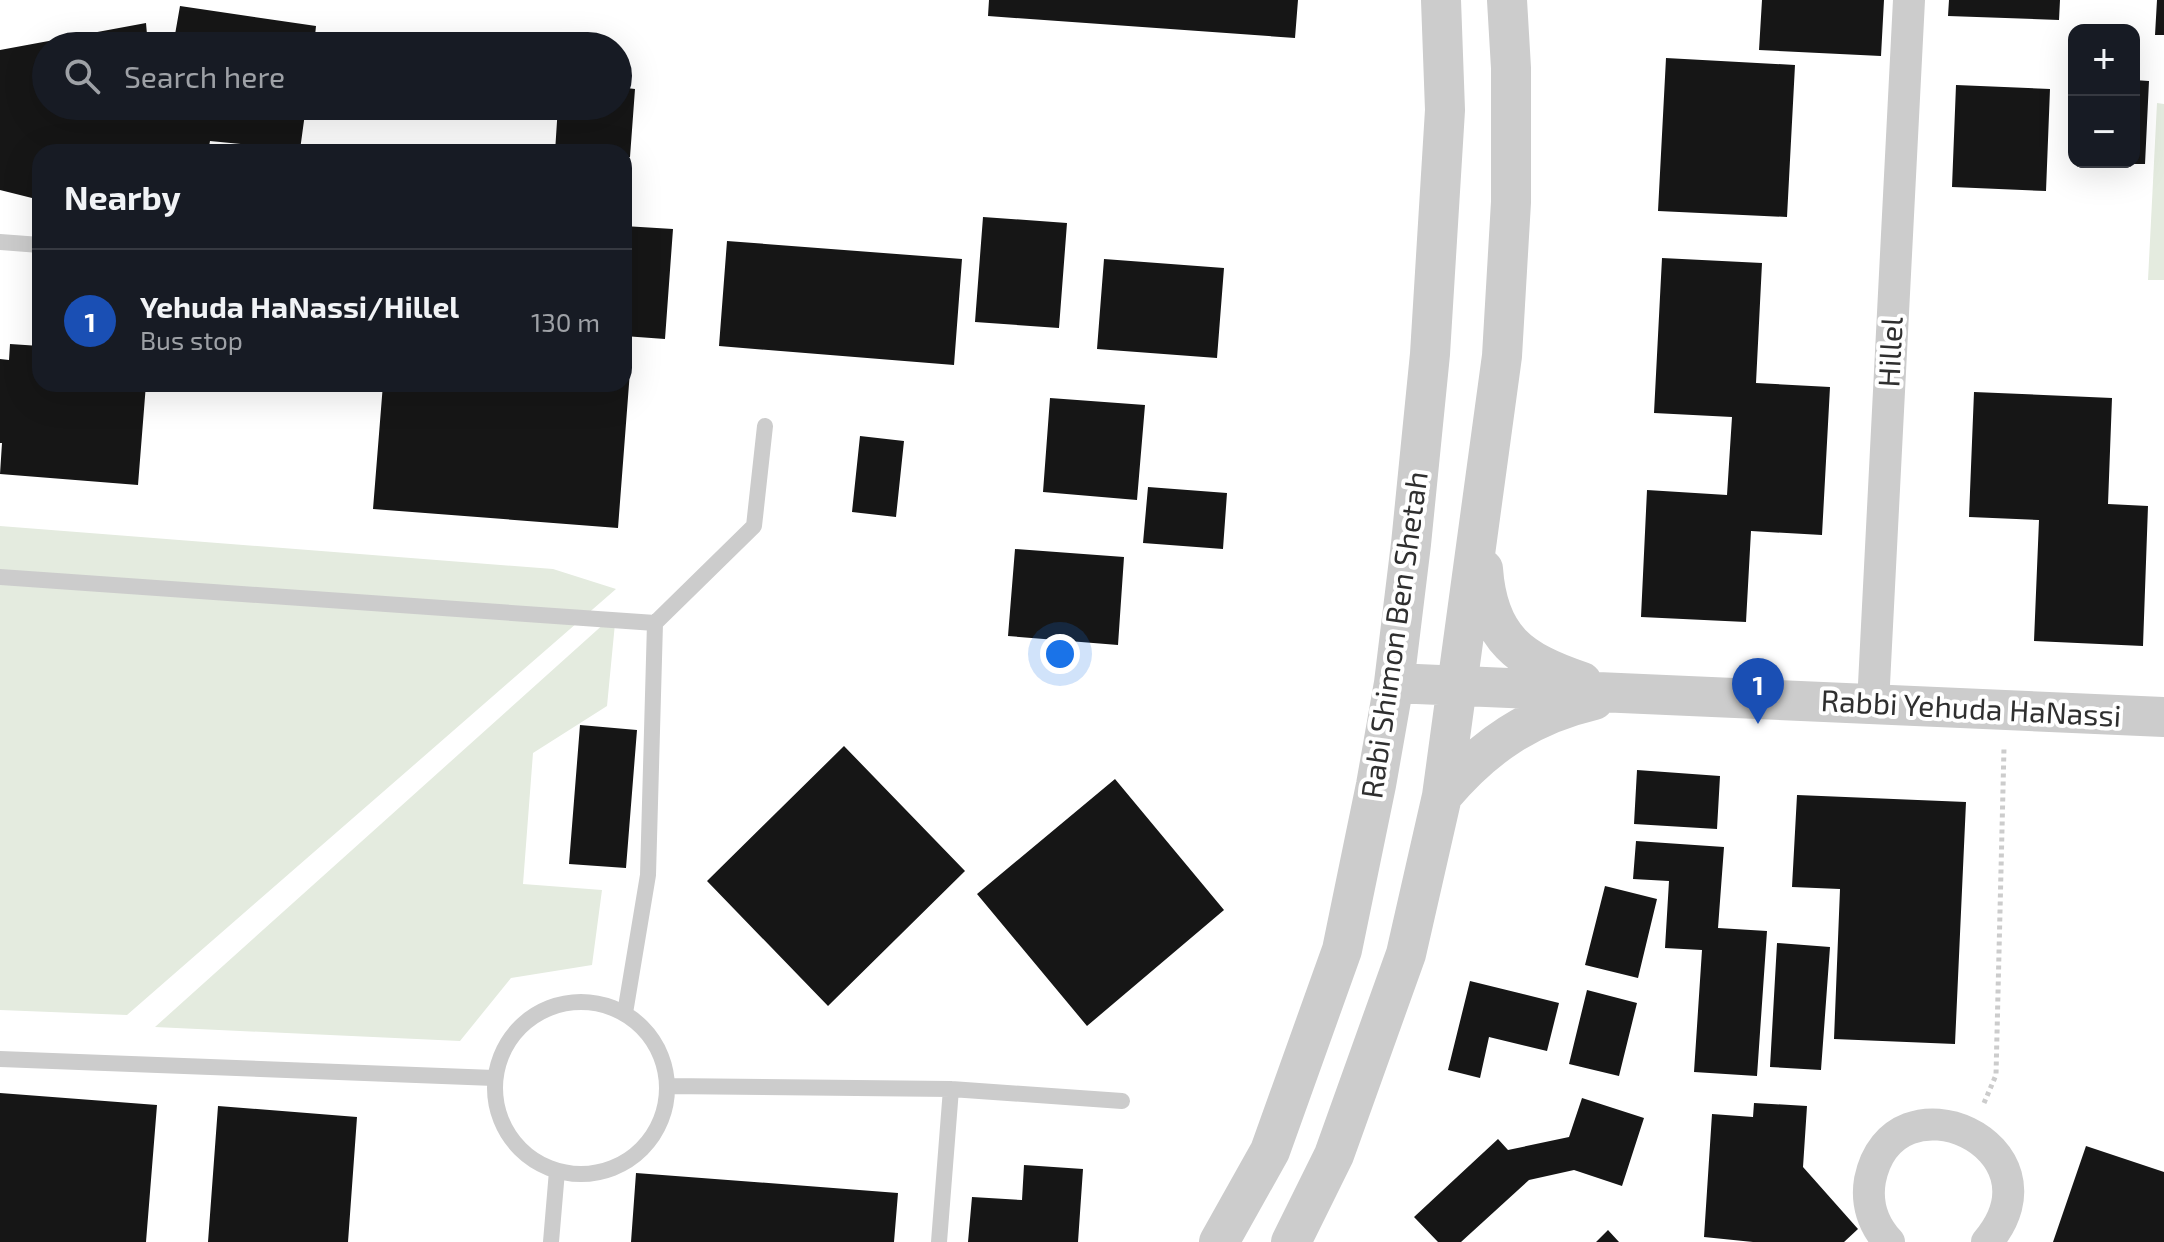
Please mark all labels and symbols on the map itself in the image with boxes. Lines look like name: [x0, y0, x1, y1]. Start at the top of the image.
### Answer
street label: Hillel: [1869, 316, 1909, 388]
street label: Rabi Shimon Ben Shetah: [1352, 469, 1434, 801]
your location: [1040, 634, 1080, 674]
pin: 1: [1732, 658, 1784, 724]
street label: Rabbi Yehuda HaNassi: [1820, 681, 2122, 733]

